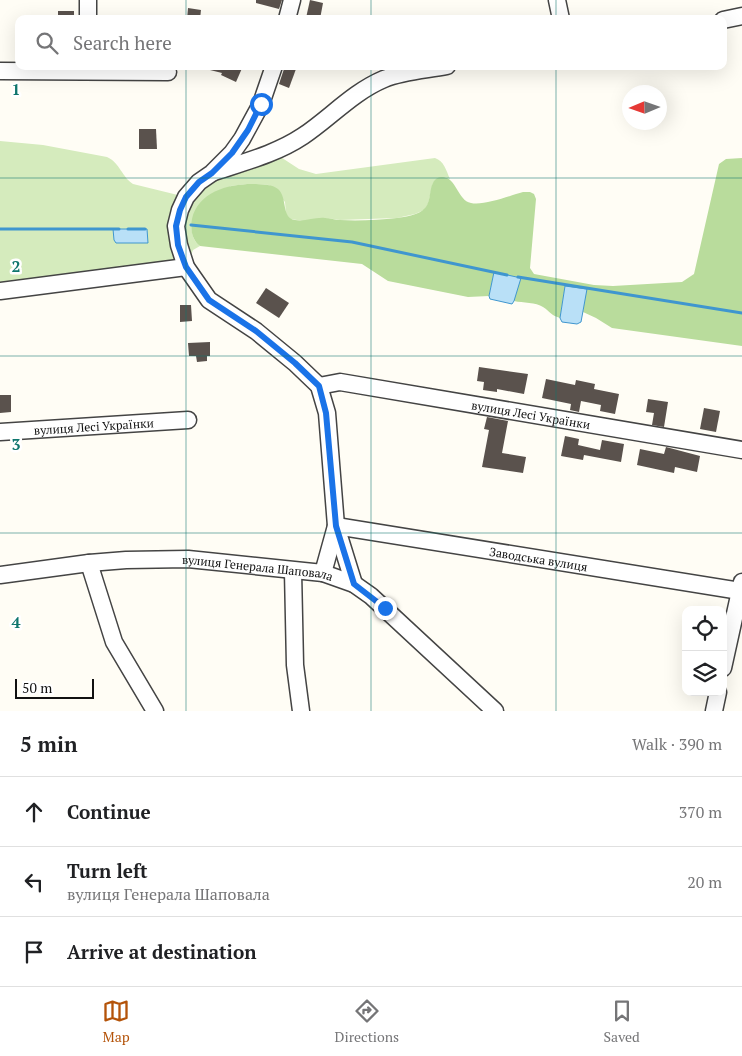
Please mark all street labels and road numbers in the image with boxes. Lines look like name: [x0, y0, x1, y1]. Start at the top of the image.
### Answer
street label: вулиця Лесі Українки: [470, 397, 592, 432]
street label: вулиця Лесі Українки: [33, 415, 154, 437]
street label: Заводська вулиця: [488, 543, 589, 574]
street label: вулиця Генерала Шаповала: [182, 551, 335, 584]

